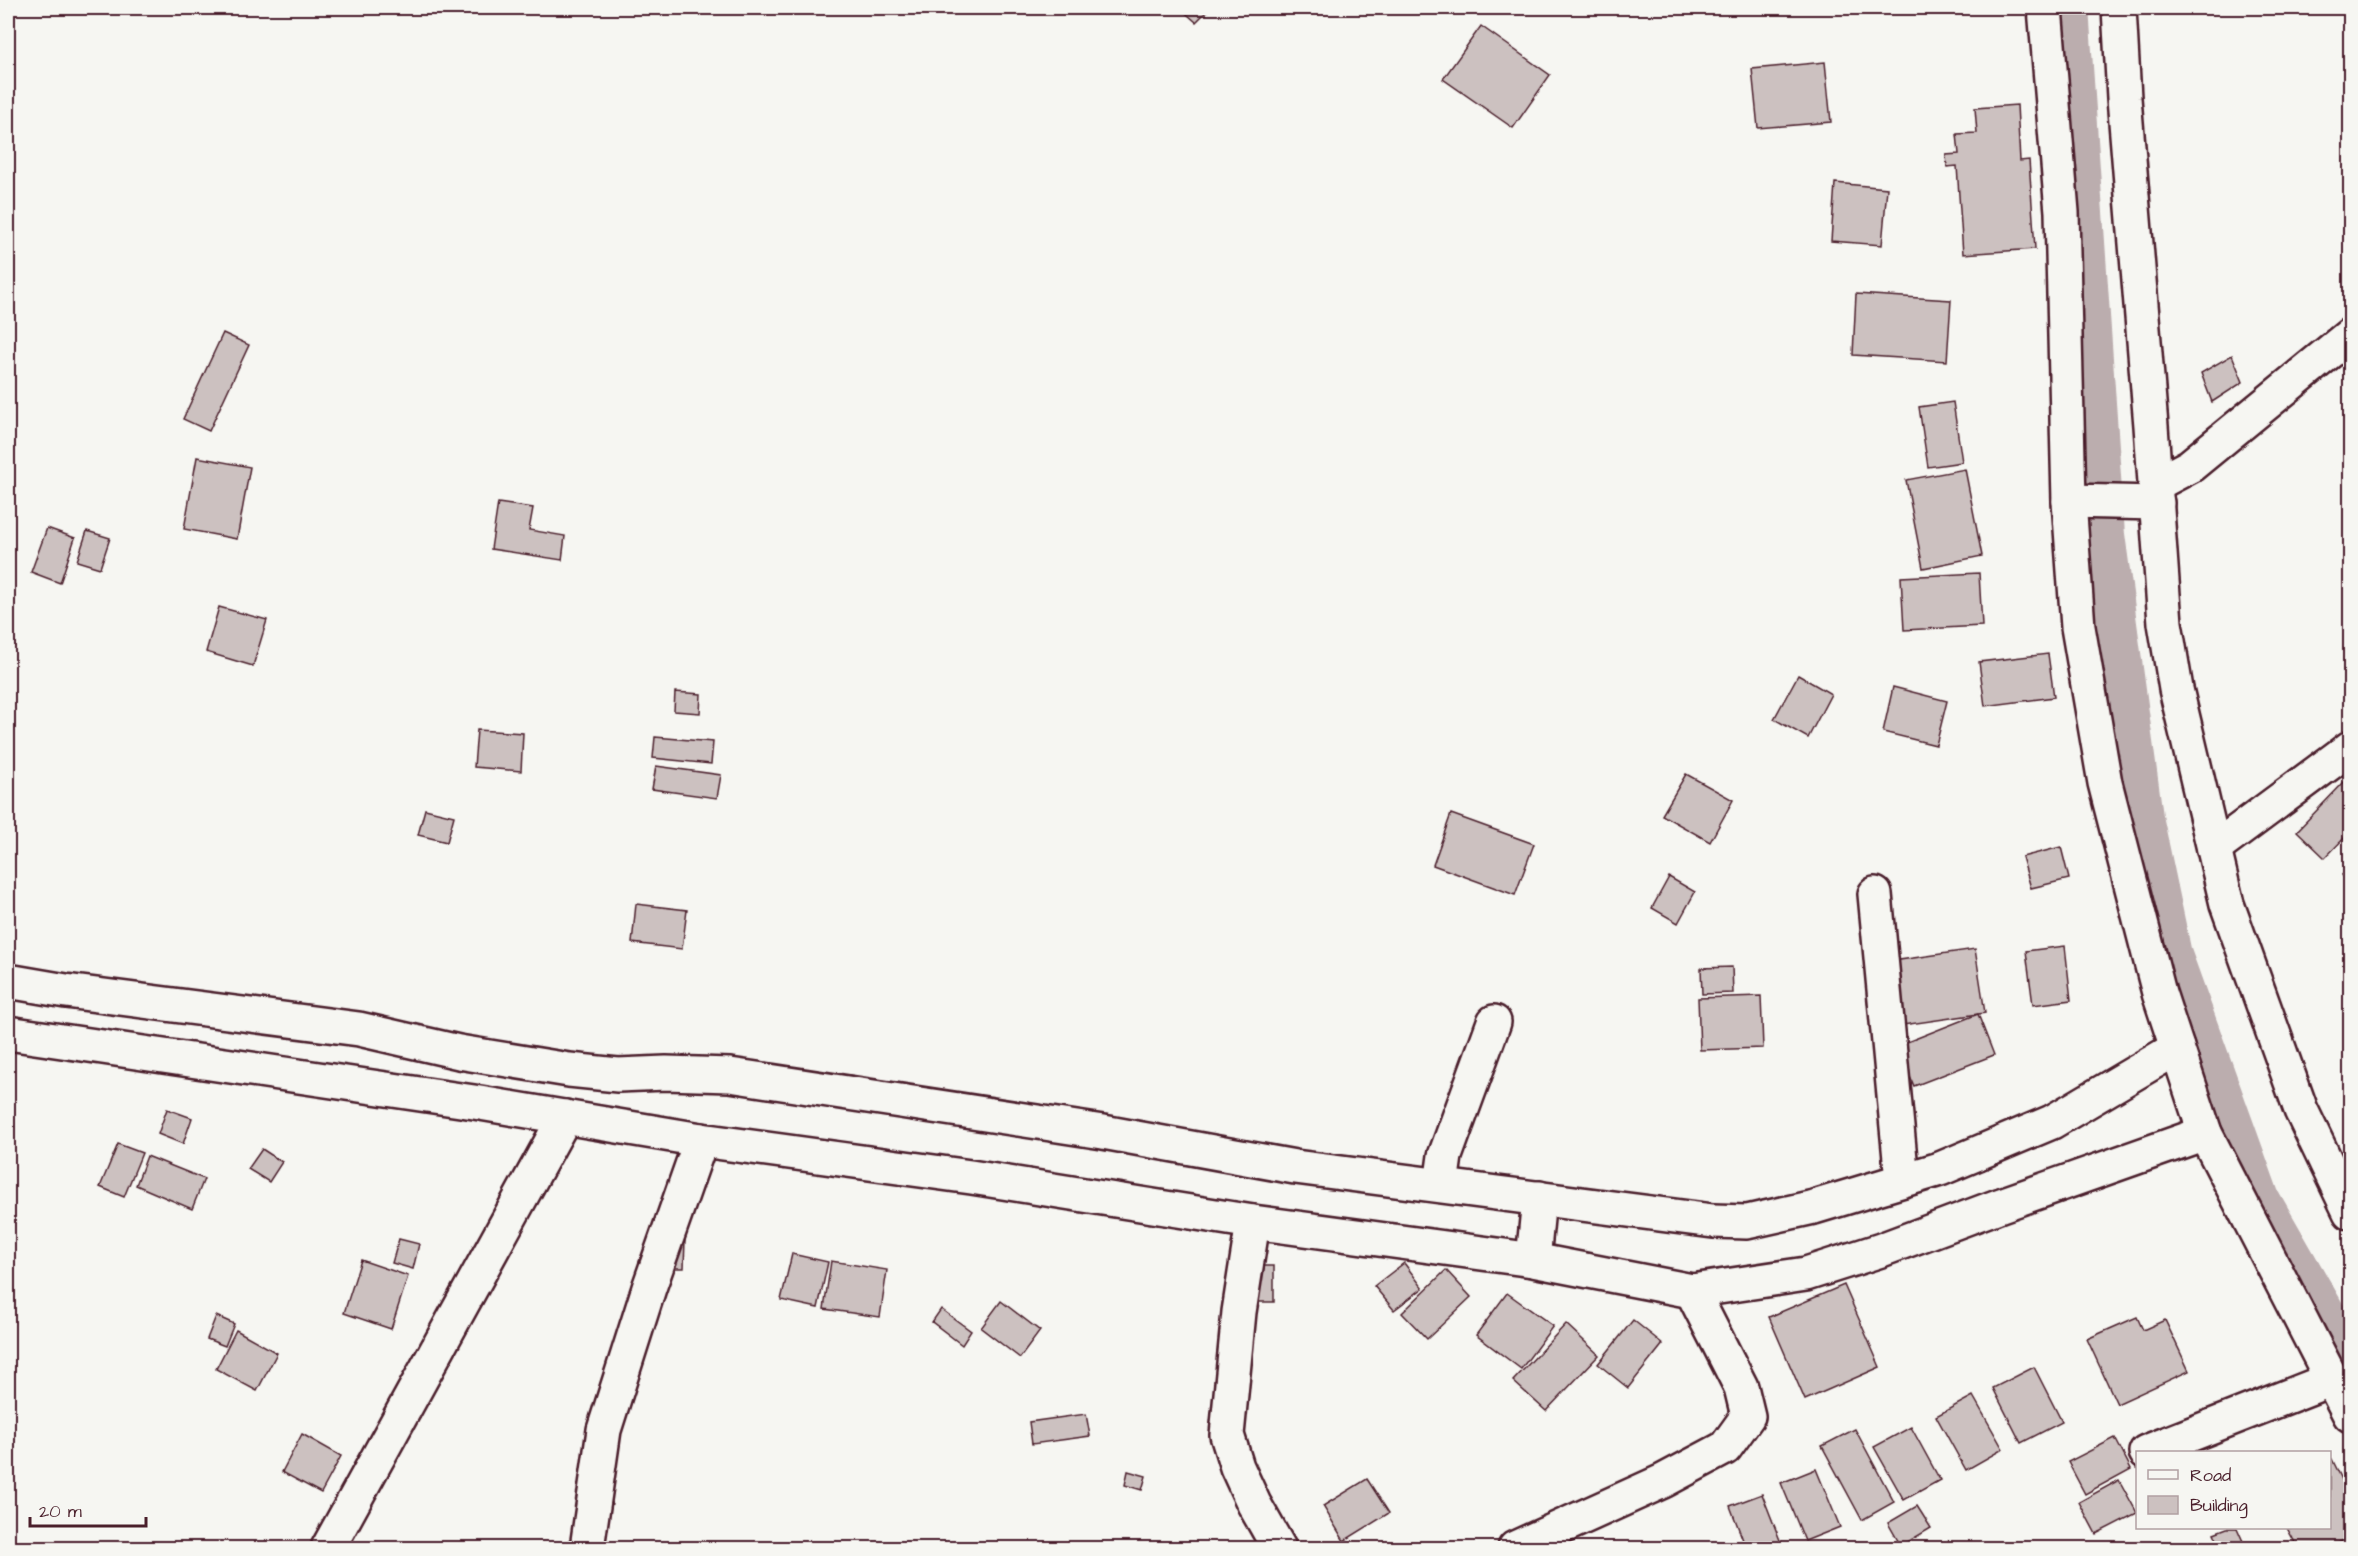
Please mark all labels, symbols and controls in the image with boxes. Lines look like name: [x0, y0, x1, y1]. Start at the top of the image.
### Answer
legend: [2136, 1451, 2331, 1529]
text: Road: [2190, 1463, 2231, 1488]
scale bar: [30, 1490, 146, 1528]
text: Building: [2190, 1493, 2248, 1519]
text: 20 m: [39, 1499, 82, 1524]

